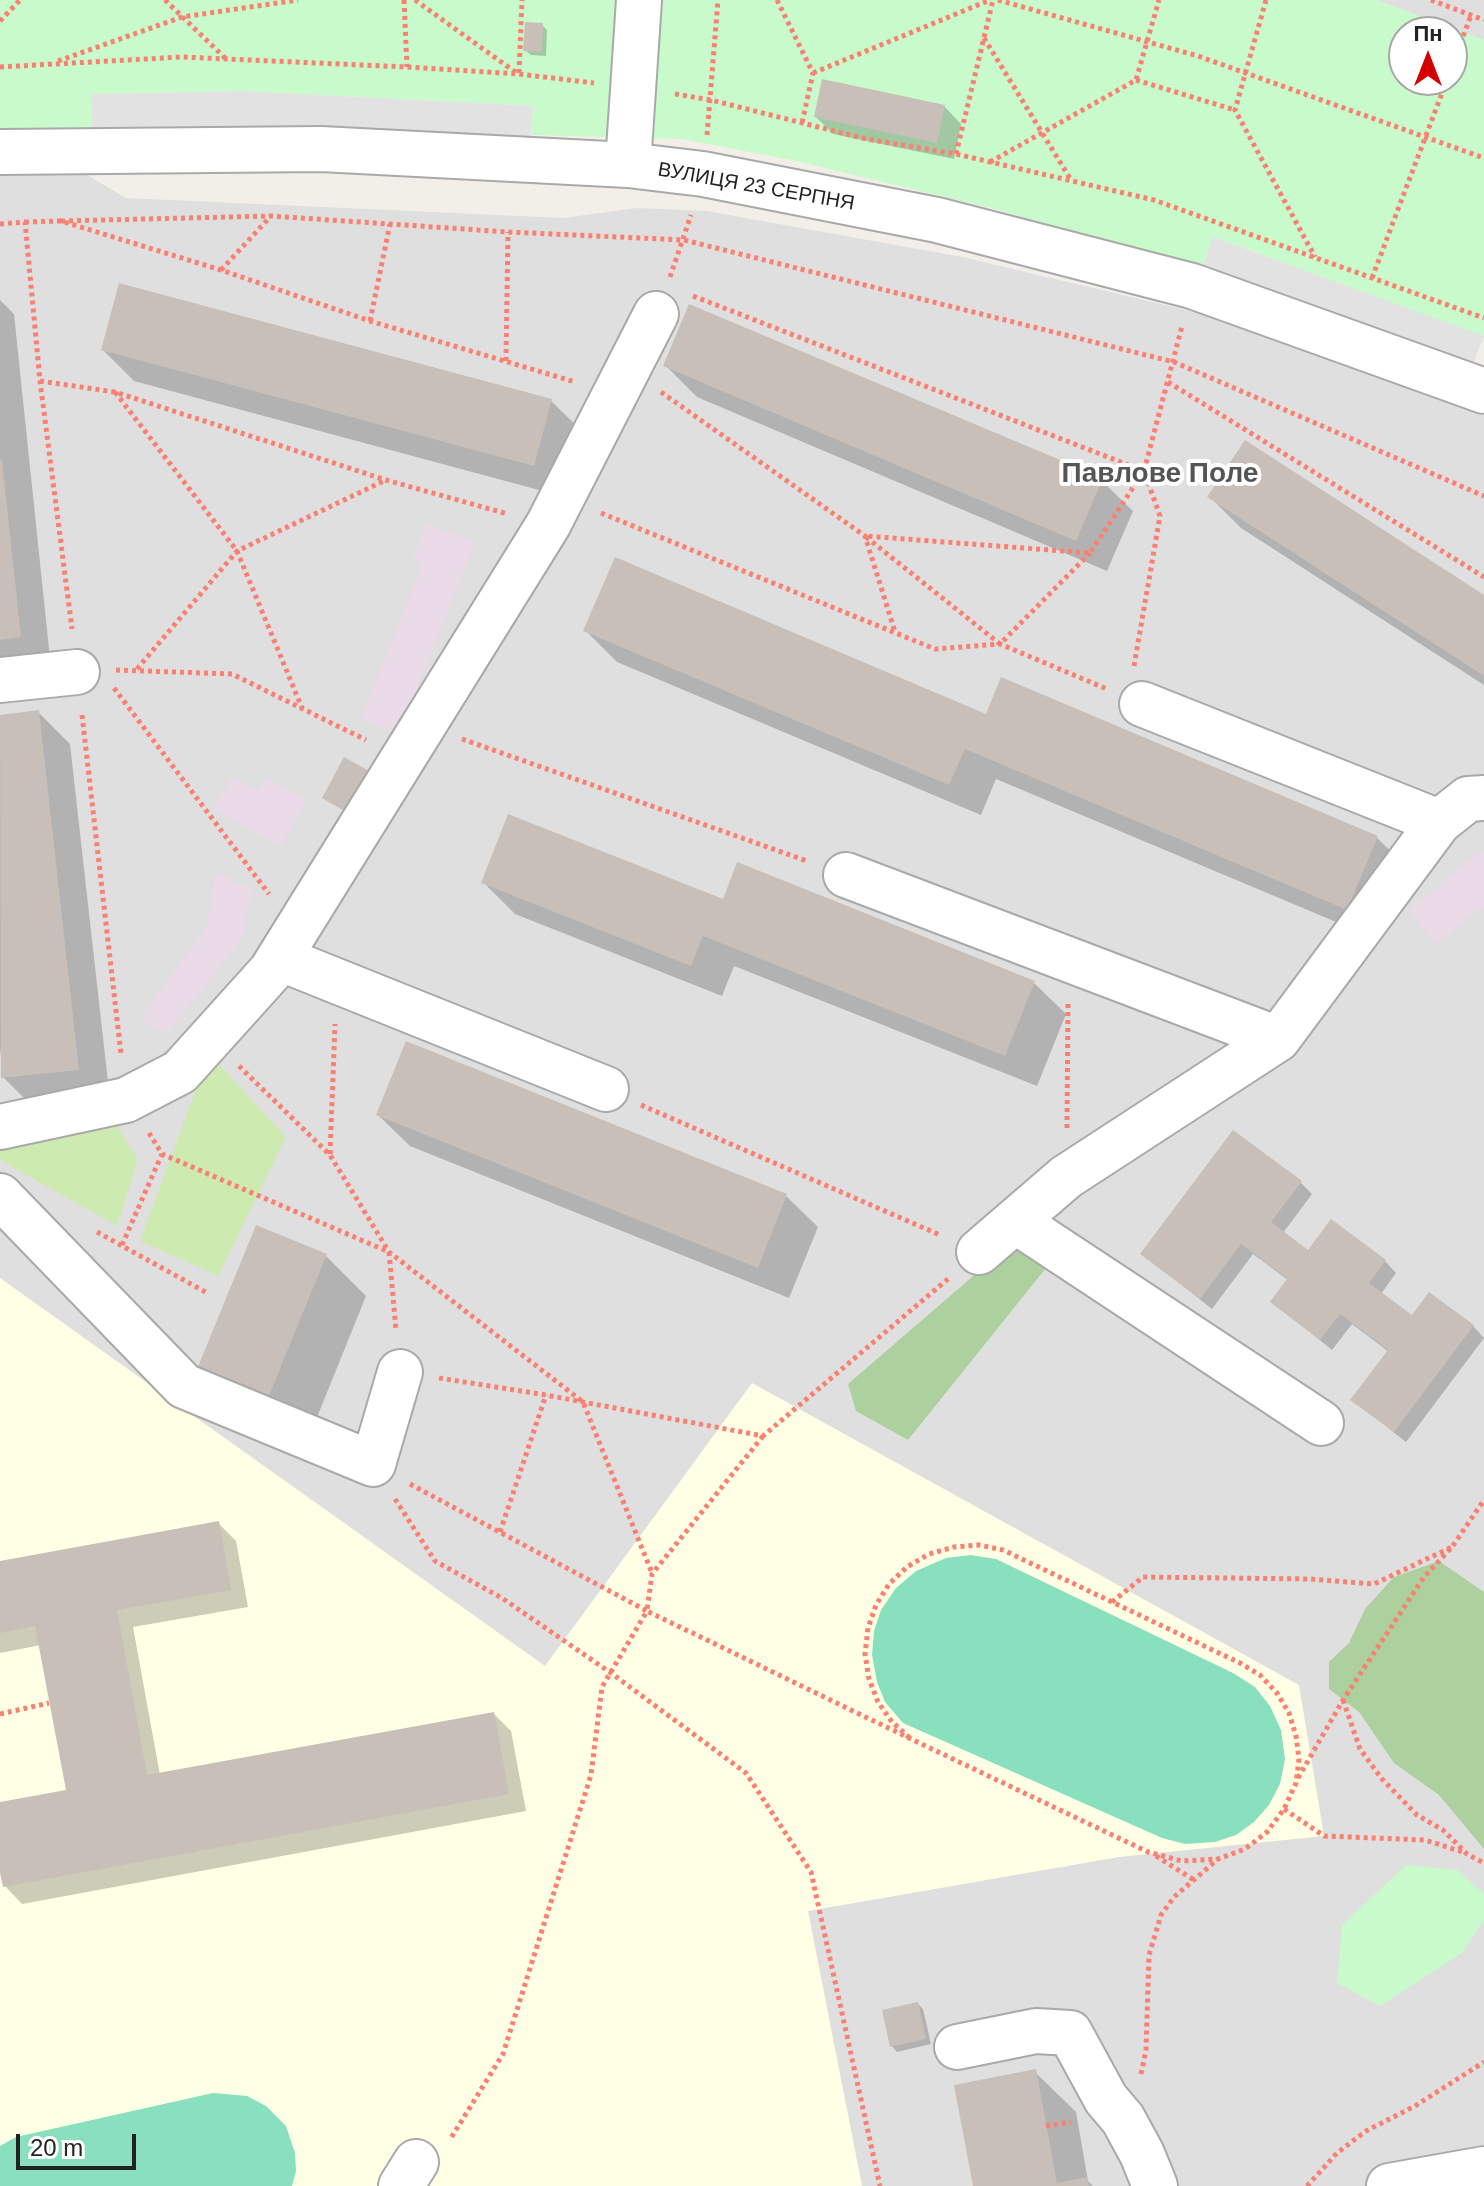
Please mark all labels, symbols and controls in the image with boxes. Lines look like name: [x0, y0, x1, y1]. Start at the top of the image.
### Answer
north arrow: [1388, 16, 1468, 96]
text: Пн: [1413, 21, 1443, 46]
street label: ВУЛИЦЯ 23 СЕРПНЯ: [656, 158, 856, 216]
district label: Павлове Поле: [1062, 457, 1258, 491]
scale bar: [20, 2118, 140, 2168]
text: 20 m: [30, 2134, 83, 2161]

